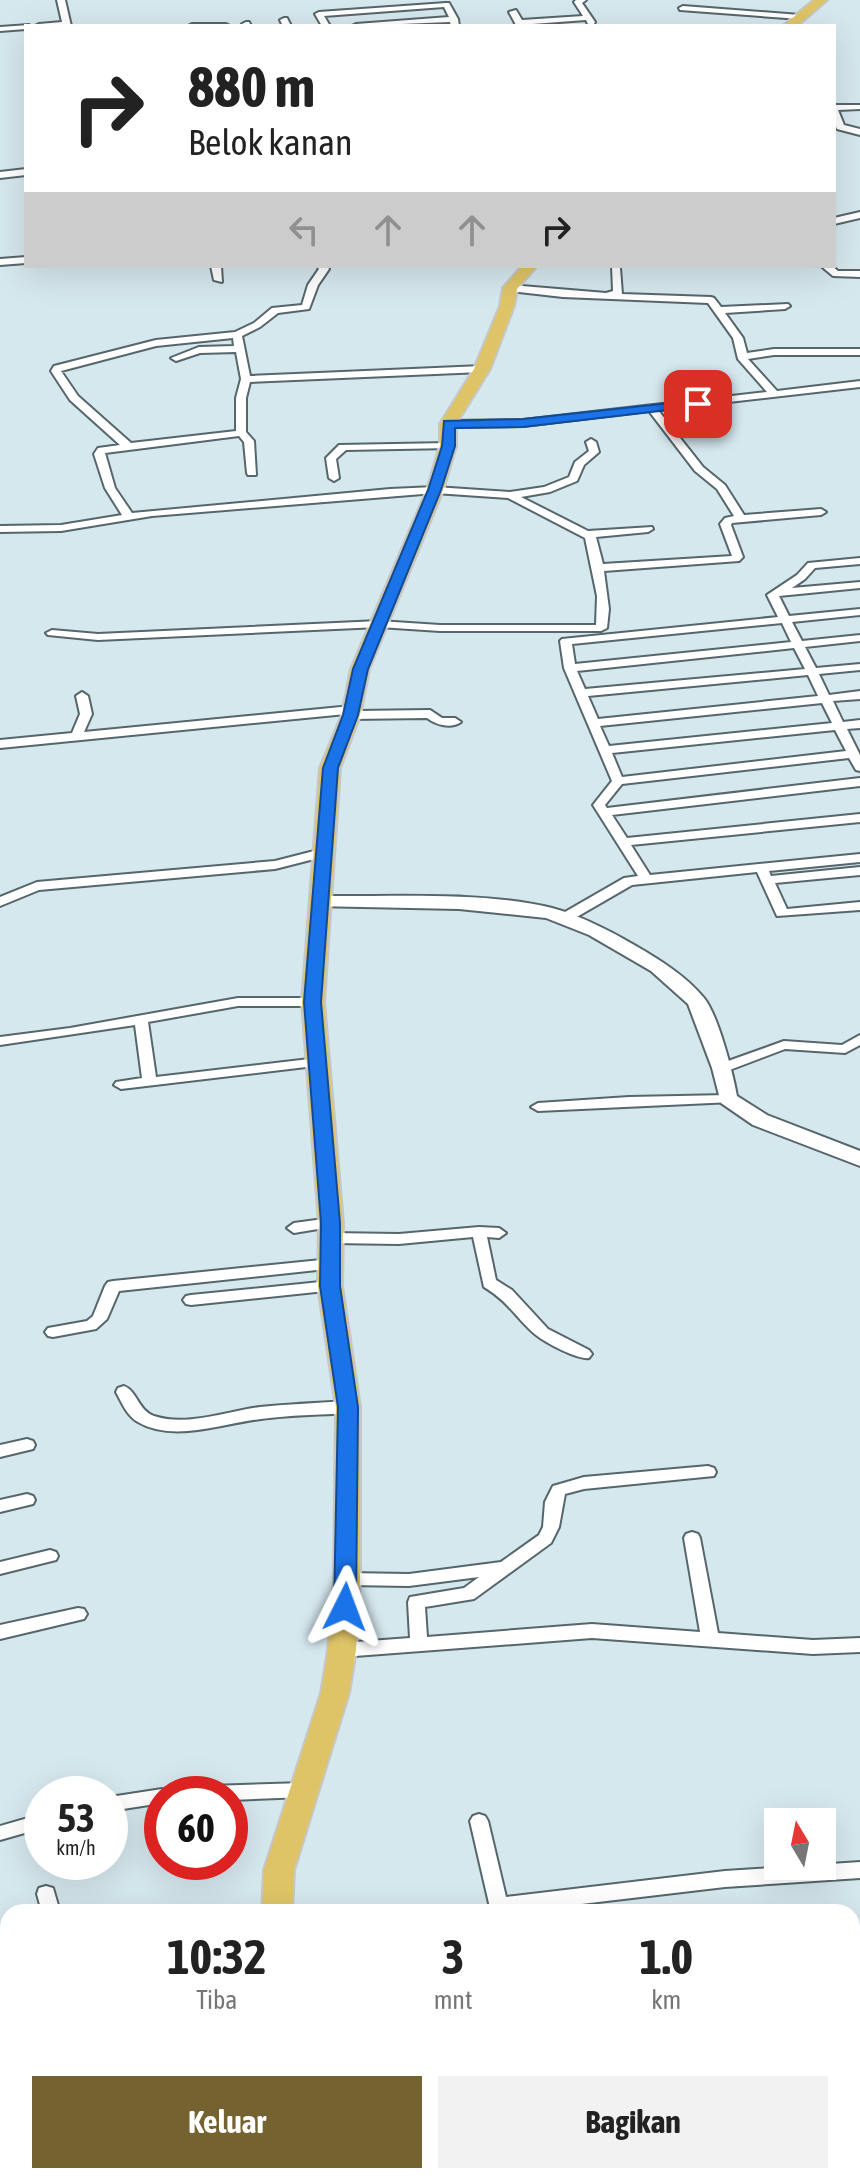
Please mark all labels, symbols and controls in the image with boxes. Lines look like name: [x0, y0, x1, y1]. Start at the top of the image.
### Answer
text: 880 m: [188, 55, 315, 119]
icon: right: [56, 56, 160, 160]
text: Belok kanan: [188, 121, 353, 163]
icon: left: [282, 208, 326, 252]
icon: ahead: [366, 208, 410, 252]
icon: ahead: [450, 208, 494, 252]
icon: right: [534, 208, 578, 252]
pin: [664, 370, 732, 438]
icon: arrive: [676, 382, 720, 426]
position arrow: [303, 1565, 387, 1649]
speed limit sign: 60: [144, 1776, 248, 1880]
text: 53: [57, 1795, 95, 1840]
north arrow: [764, 1808, 836, 1880]
map controls: [764, 1808, 836, 1880]
text: km/h: [56, 1836, 96, 1859]
text: 10:32: [167, 1929, 267, 1984]
text: 3: [442, 1929, 464, 1984]
text: 1.0: [639, 1929, 693, 1984]
text: Tiba: [196, 1985, 237, 2015]
text: mnt: [434, 1985, 472, 2015]
text: km: [651, 1985, 681, 2015]
button: Keluar: [32, 2076, 422, 2168]
button: Bagikan: [438, 2076, 828, 2168]

